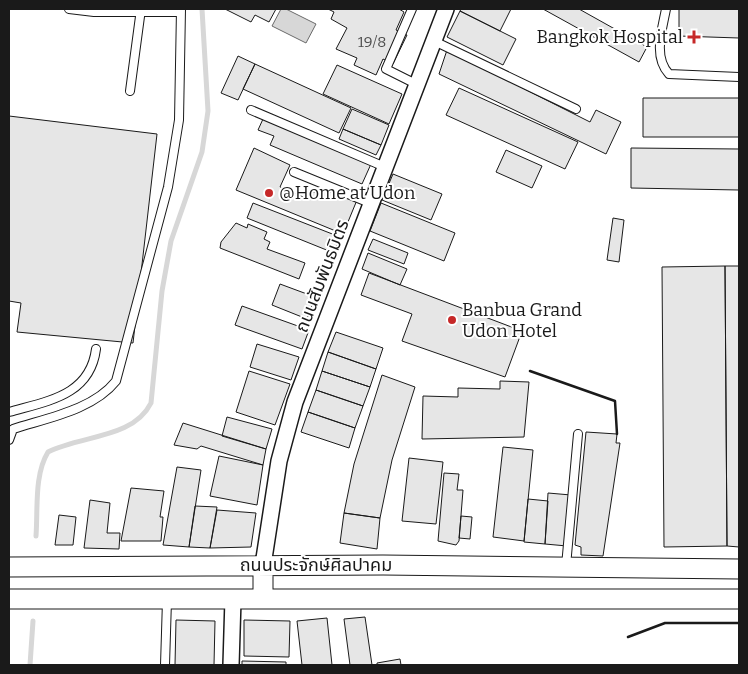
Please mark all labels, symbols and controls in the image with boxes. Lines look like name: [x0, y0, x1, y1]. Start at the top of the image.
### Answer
place label: Bangkok Hospital: [537, 26, 683, 48]
marker: Bangkok Hospital: [687, 30, 701, 44]
house number: 19/8: [358, 33, 386, 51]
place label: @Home at Udon: [279, 182, 416, 204]
marker: @Home at Udon: [263, 187, 275, 199]
street label: ถนนสัมพันธมิตร: [290, 216, 354, 335]
place label: Banbua Grand Udon Hotel: [462, 299, 582, 342]
marker: Banbua Grand Udon Hotel: [446, 314, 458, 326]
street label: ถนนประจักษ์ศิลปาคม: [240, 554, 392, 576]

